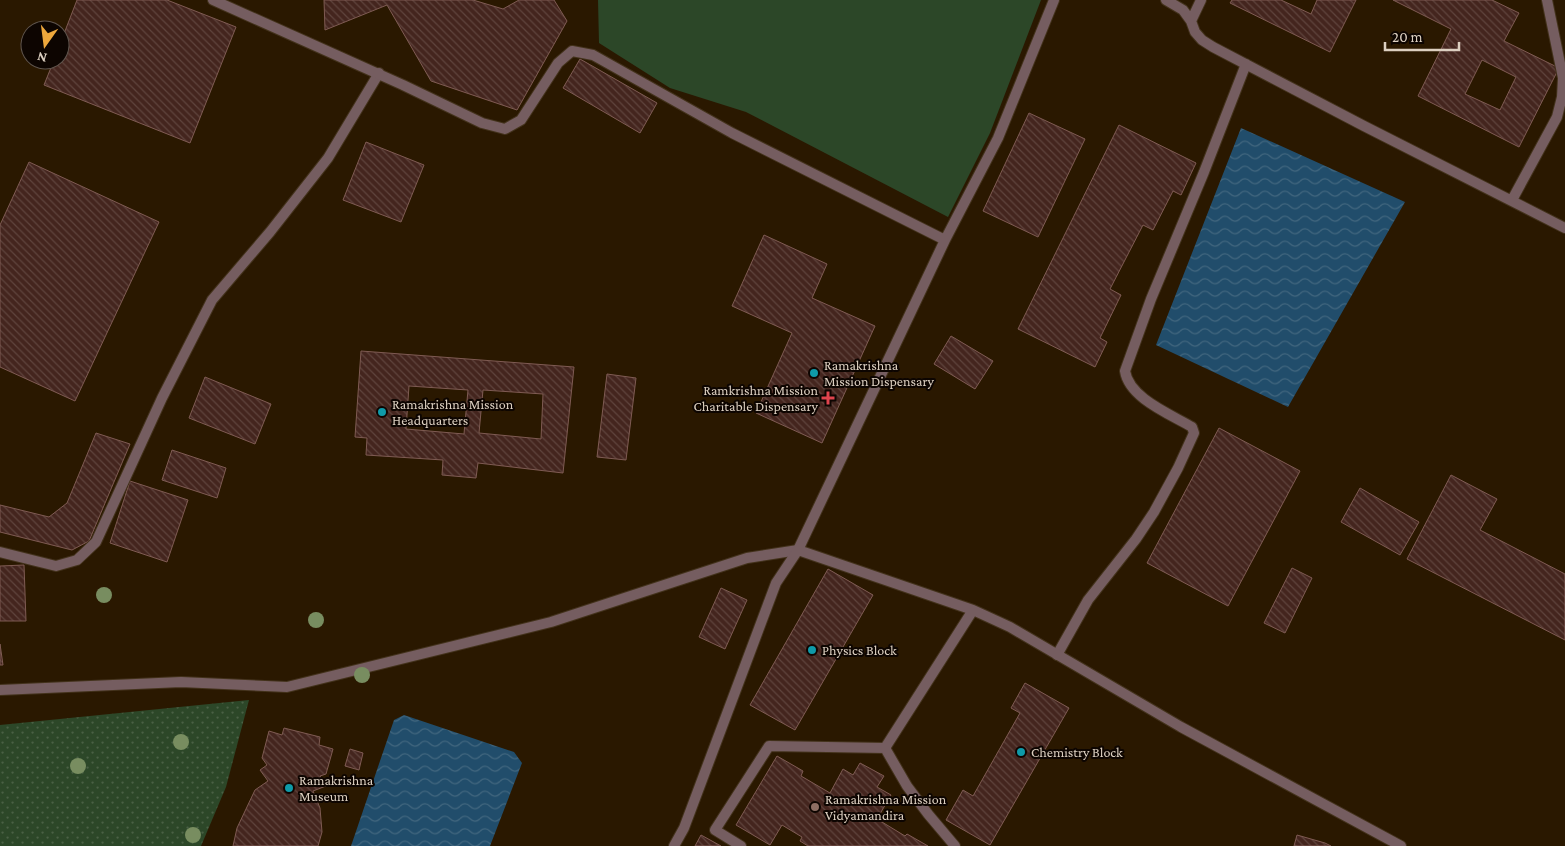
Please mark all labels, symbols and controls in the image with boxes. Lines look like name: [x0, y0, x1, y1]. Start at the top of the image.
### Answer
north arrow: [20, 20, 70, 70]
scale bar: [1385, 20, 1459, 52]
text: 20 m: [1392, 29, 1423, 45]
text: N: [35, 49, 48, 67]
place label: Ramakrishna Mission Dispensary: [824, 357, 935, 389]
marker: Ramakrishna Mission Dispensary: [808, 367, 820, 379]
place label: Ramkrishna Mission Charitable Dispensary: [693, 382, 819, 414]
marker: Ramkrishna Mission Charitable Dispensary: [822, 392, 834, 404]
place label: Ramakrishna Mission Headquarters: [392, 396, 514, 428]
marker: Ramakrishna Mission Headquarters: [376, 406, 388, 418]
place label: Physics Block: [822, 642, 897, 658]
marker: Physics Block: [806, 644, 818, 656]
place label: Chemistry Block: [1031, 744, 1123, 760]
marker: Chemistry Block: [1015, 746, 1027, 758]
place label: Ramakrishna Museum: [299, 772, 374, 804]
marker: Ramakrishna Museum: [283, 782, 295, 794]
place label: Ramakrishna Mission Vidyamandira: [825, 791, 947, 823]
marker: Ramakrishna Mission Vidyamandira: [809, 801, 821, 813]

